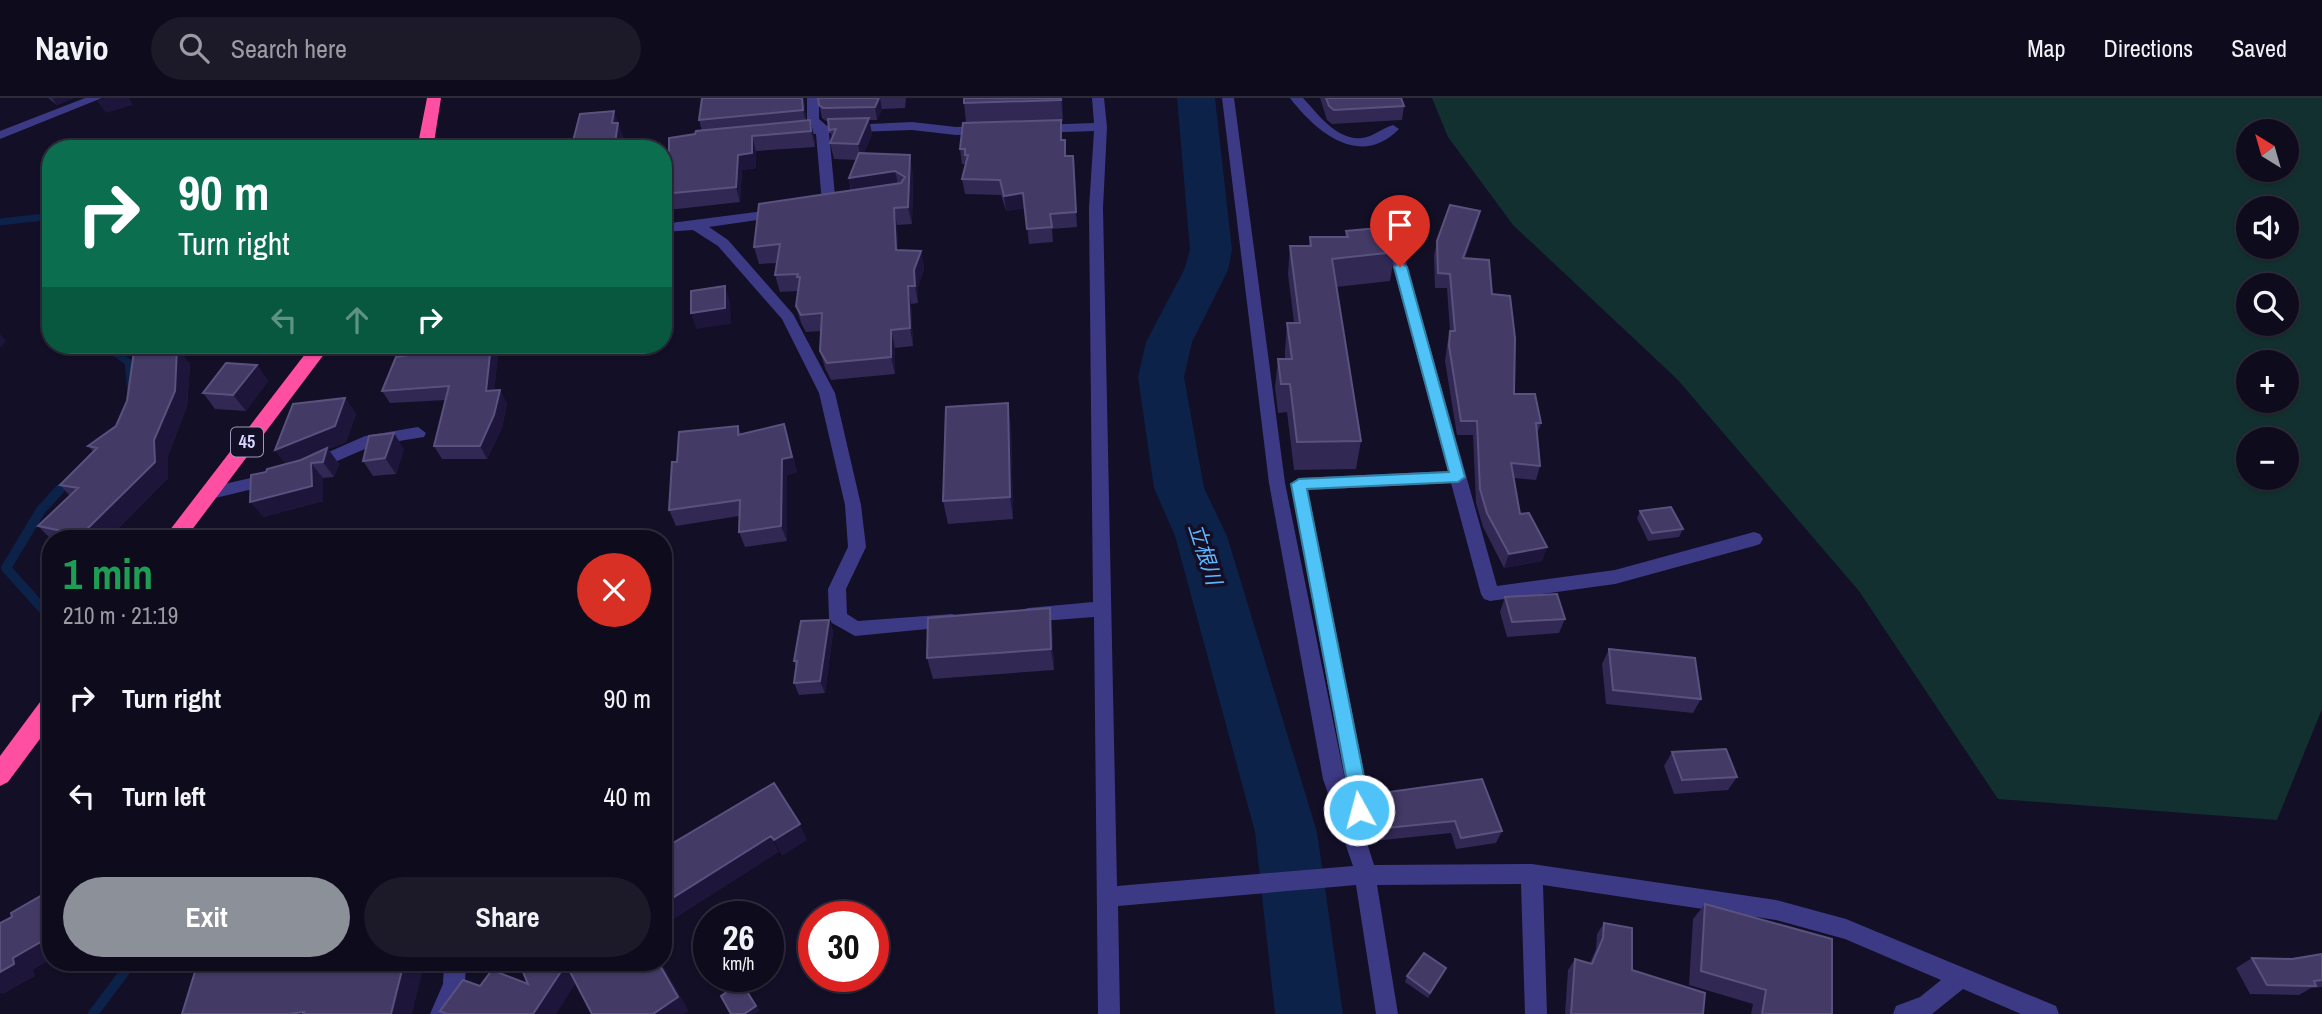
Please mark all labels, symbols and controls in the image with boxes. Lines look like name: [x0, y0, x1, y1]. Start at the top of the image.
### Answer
search box: [151, 17, 641, 80]
text: Navio: [35, 26, 109, 70]
icon: search: [175, 29, 213, 67]
text: Search here: [231, 31, 347, 66]
text: Map: [2027, 32, 2065, 64]
text: Directions: [2103, 32, 2193, 64]
text: Saved: [2231, 32, 2287, 64]
north arrow: [2236, 119, 2300, 182]
map controls: [2236, 119, 2299, 490]
text: 90 m: [178, 159, 270, 225]
icon: right: [63, 168, 154, 259]
pin: [1370, 195, 1430, 267]
button: sound: [2236, 196, 2299, 259]
icon: arrive: [1381, 206, 1419, 244]
text: Turn right: [178, 222, 290, 265]
button: search: [2236, 273, 2299, 336]
icon: left: [265, 301, 303, 339]
icon: ahead: [338, 301, 376, 339]
icon: right: [411, 301, 449, 339]
button: +: [2236, 350, 2299, 413]
button: −: [2236, 427, 2299, 490]
road number: 45: [231, 428, 263, 456]
water label: 立根川: [1182, 519, 1230, 590]
text: 1 min: [63, 546, 153, 602]
button: close: [577, 553, 651, 627]
text: 210 m · 21:19: [63, 600, 178, 631]
icon: right: [63, 679, 101, 717]
text: Turn right: [122, 681, 221, 716]
text: 90 m: [604, 681, 651, 716]
position arrow: [1322, 773, 1396, 847]
icon: left: [63, 777, 101, 815]
text: Turn left: [122, 779, 206, 814]
text: 40 m: [604, 779, 651, 814]
button: Exit: [63, 877, 350, 957]
button: Share: [364, 877, 651, 957]
speed limit sign: 30: [798, 901, 889, 992]
text: 26: [723, 914, 754, 961]
text: km/h: [723, 951, 755, 976]

